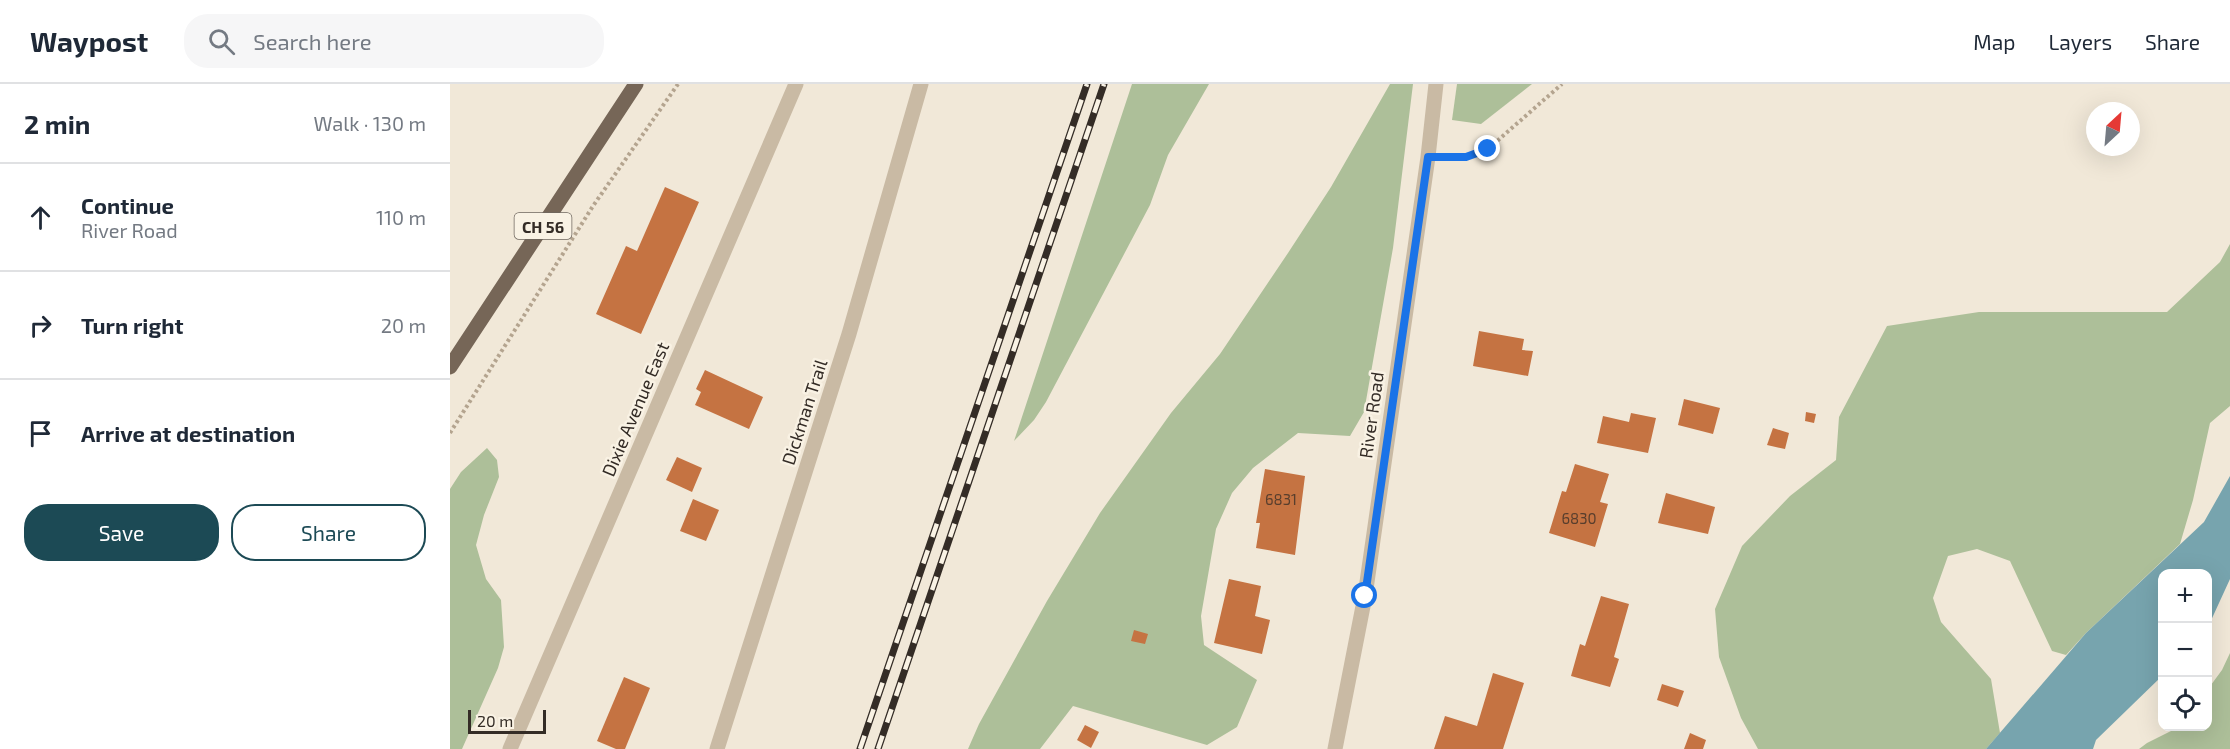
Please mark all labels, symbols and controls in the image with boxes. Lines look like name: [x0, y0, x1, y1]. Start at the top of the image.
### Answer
search box: [184, 14, 604, 68]
text: Waypost: [30, 24, 148, 58]
icon: search: [205, 25, 238, 58]
text: Search here: [253, 28, 372, 54]
text: Map: [1973, 29, 2015, 54]
text: Layers: [2048, 29, 2112, 54]
text: Share: [2145, 29, 2200, 54]
north arrow: [2086, 102, 2140, 156]
text: 2 min: [24, 108, 90, 139]
text: Walk · 130 m: [314, 111, 426, 135]
route end: [1474, 135, 1500, 161]
text: Continue: [81, 192, 174, 218]
icon: ahead: [24, 201, 57, 234]
text: 110 m: [376, 205, 426, 229]
road number: CH 56: [514, 213, 572, 239]
text: River Road: [81, 218, 178, 242]
icon: right: [24, 309, 57, 342]
text: Turn right: [81, 312, 183, 338]
text: 20 m: [381, 313, 426, 337]
street label: Dixie Avenue East: [597, 338, 673, 480]
street label: Dickman Trail: [777, 356, 832, 468]
street label: River Road: [1354, 370, 1388, 460]
icon: arrive: [24, 417, 57, 450]
text: Arrive at destination: [81, 420, 295, 446]
house number: 6831: [1265, 490, 1297, 508]
button: Save: [24, 504, 219, 561]
button: Share: [231, 504, 426, 561]
house number: 6830: [1561, 509, 1597, 527]
map controls: [2158, 569, 2212, 731]
button: +: [2158, 569, 2212, 623]
route start: [1351, 582, 1377, 608]
button: −: [2158, 623, 2212, 677]
button: locate: [2158, 677, 2212, 731]
scale bar: [468, 707, 546, 734]
text: 20 m: [477, 711, 513, 730]

